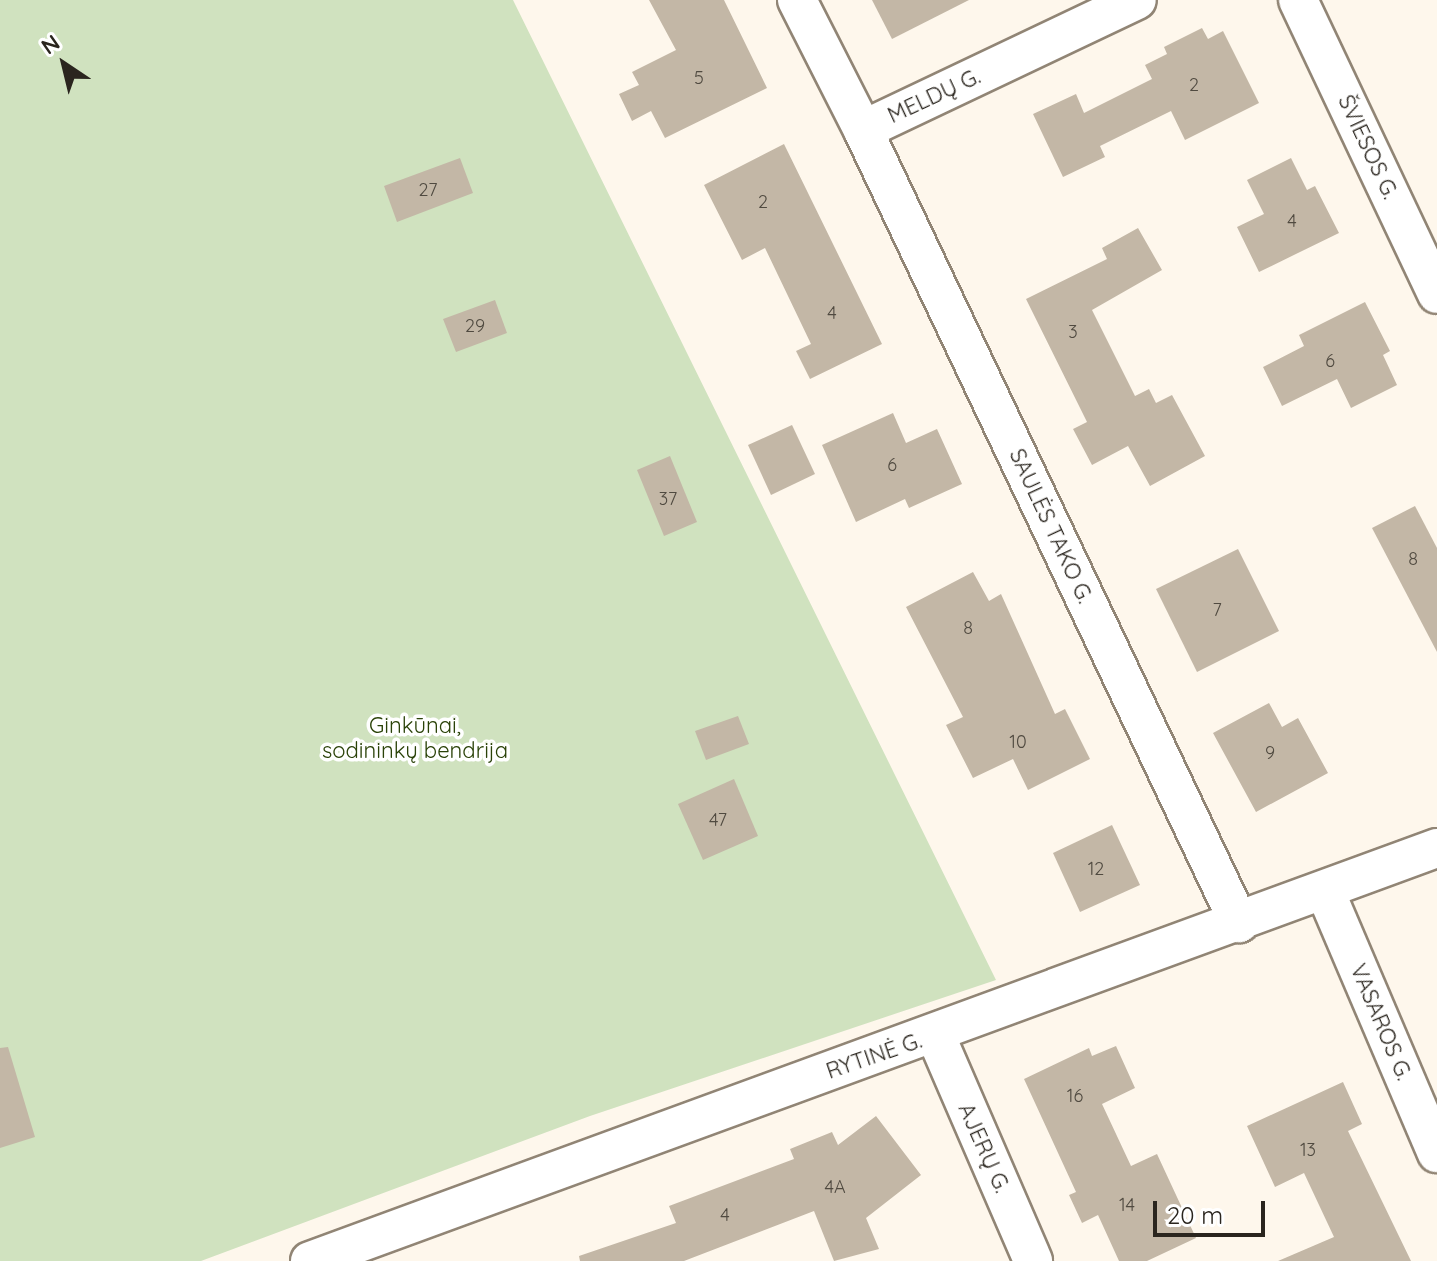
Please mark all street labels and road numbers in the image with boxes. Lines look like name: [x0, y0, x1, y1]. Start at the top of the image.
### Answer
street label: MELDŲ G.: [883, 63, 985, 129]
street label: ŠVIESOS G.: [1332, 91, 1404, 203]
street label: SAULĖS TAKO G.: [1004, 445, 1098, 607]
street label: VASAROS G.: [1345, 960, 1417, 1084]
street label: RYTINĖ G.: [823, 1027, 925, 1085]
street label: AJERŲ G.: [953, 1099, 1015, 1197]

